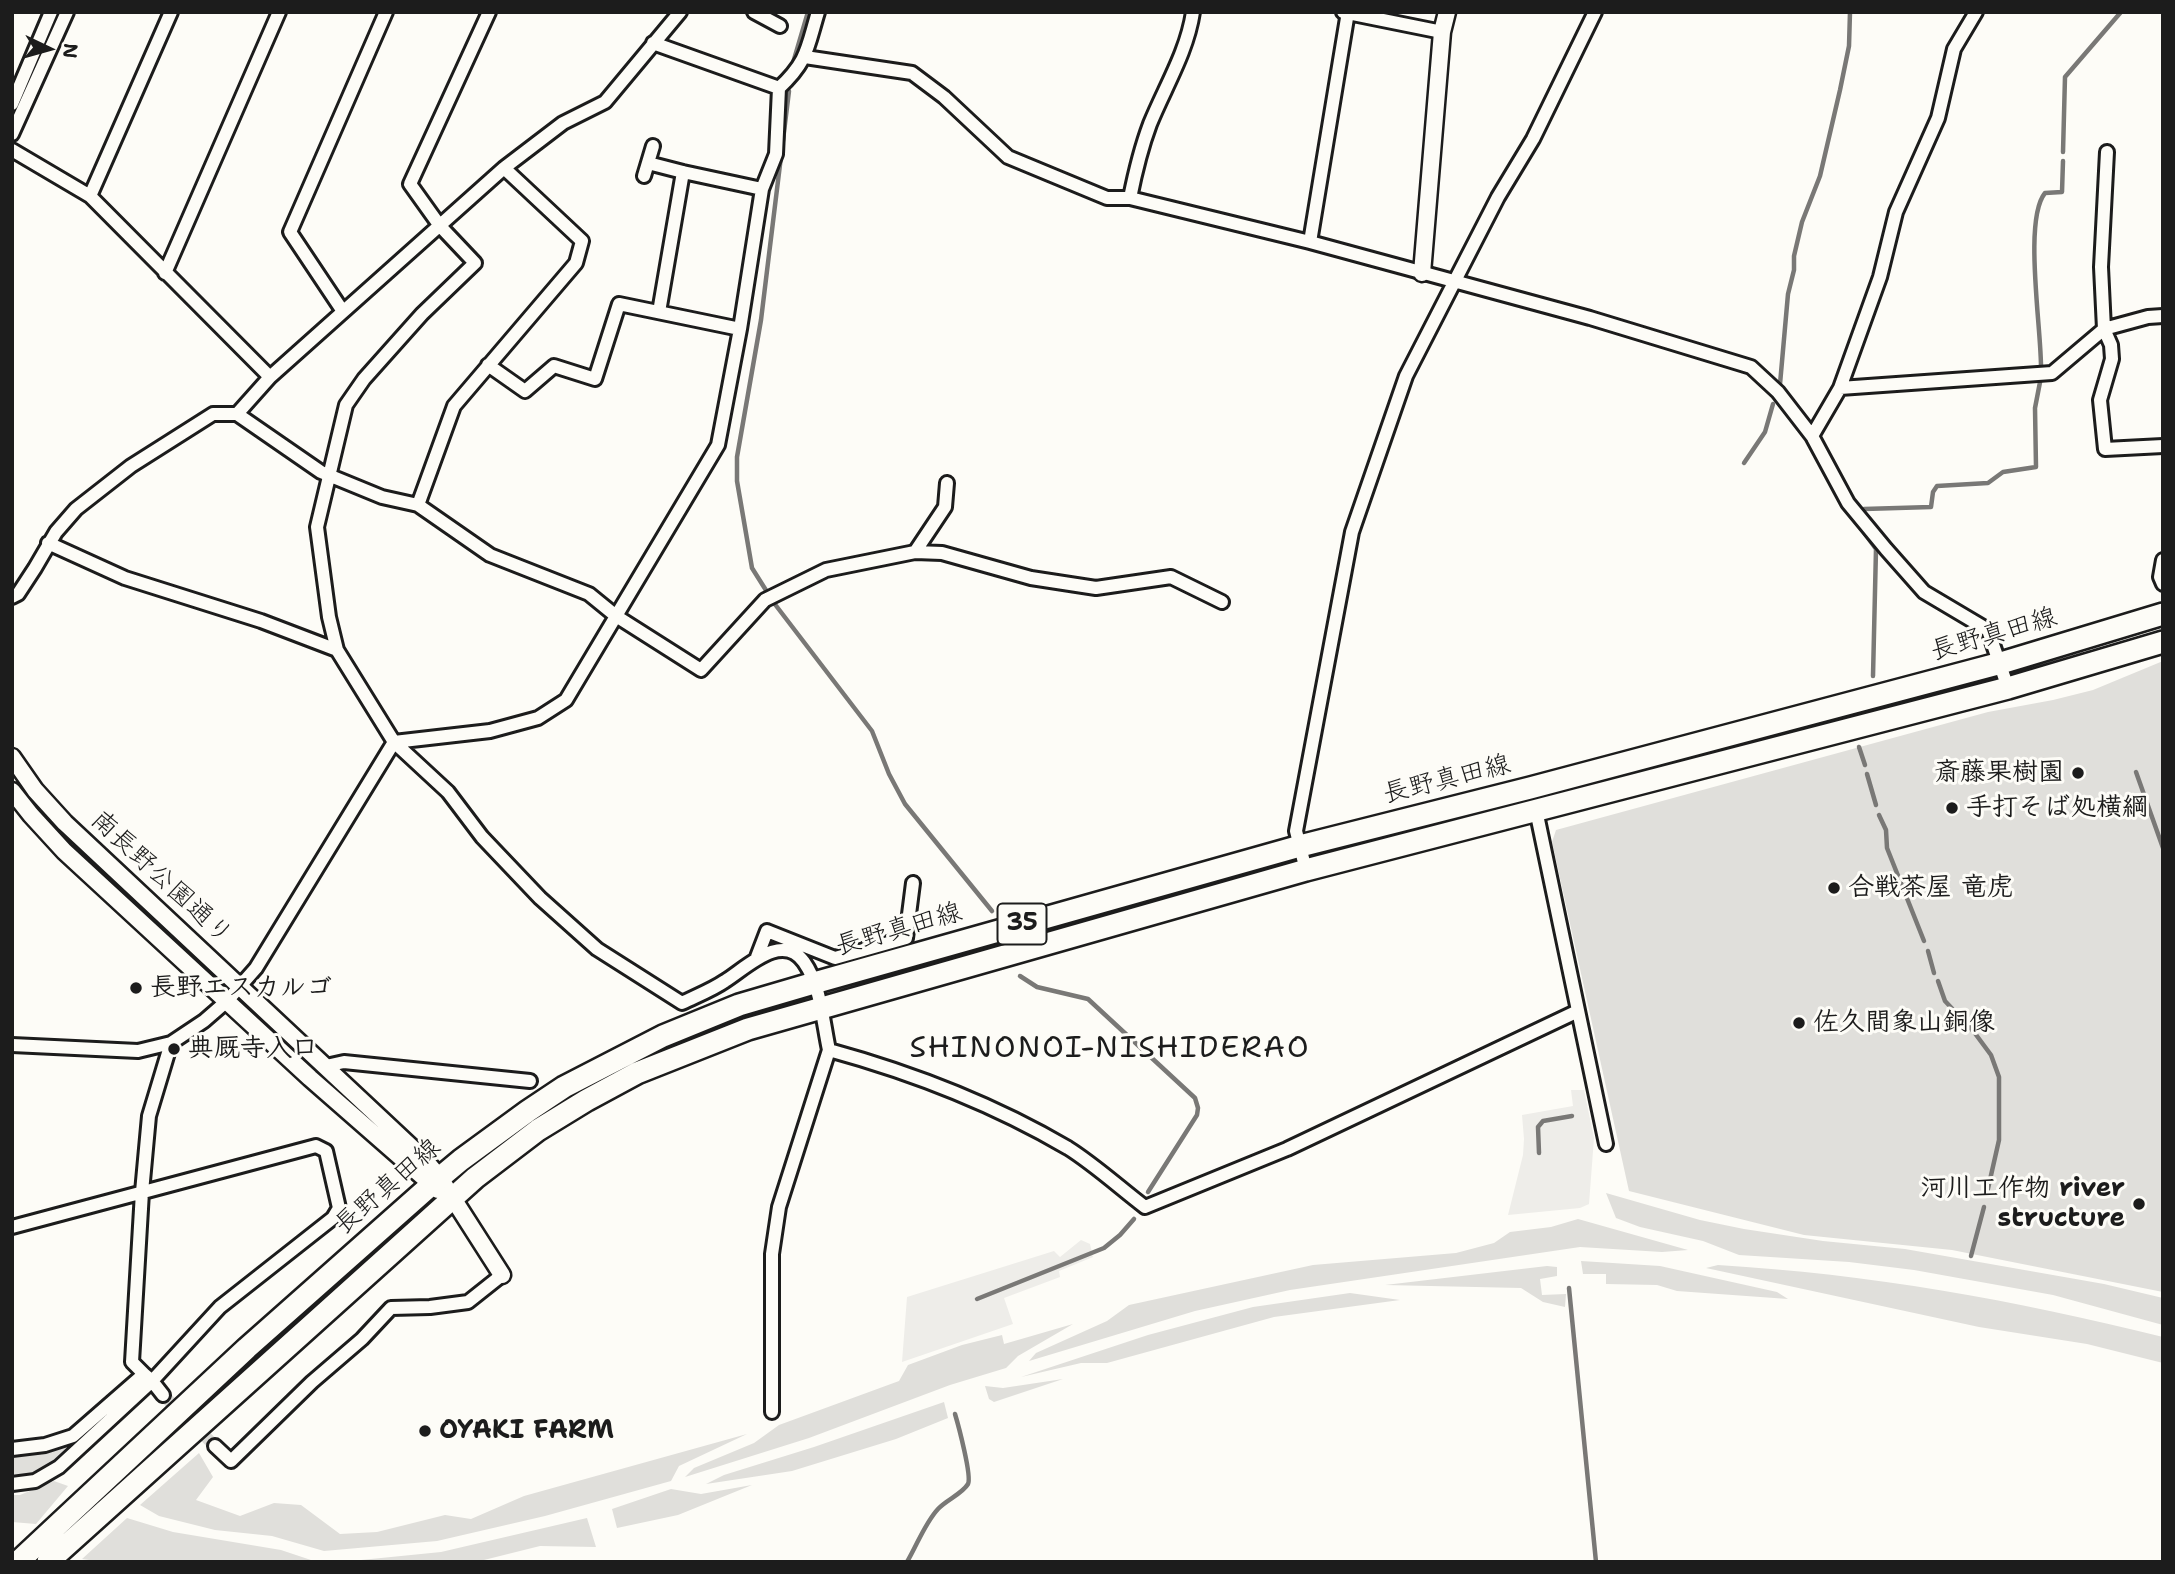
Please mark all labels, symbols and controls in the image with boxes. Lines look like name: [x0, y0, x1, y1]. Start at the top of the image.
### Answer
north arrow: [14, 14, 84, 84]
text: N: [57, 42, 84, 59]
street label: 長野真田線: [1927, 602, 2061, 668]
street label: 長野真田線: [1380, 749, 1514, 811]
place label: 斎藤果樹園: [1934, 757, 2064, 789]
marker: 斎藤果樹園: [2070, 765, 2086, 781]
place label: 手打そば処横綱: [1966, 792, 2148, 824]
marker: 手打そば処横綱: [1944, 800, 1960, 816]
street label: 南長野公園通り: [84, 805, 238, 951]
place label: 合戦茶屋 竜虎: [1848, 872, 2013, 904]
marker: 合戦茶屋 竜虎: [1826, 880, 1842, 896]
street label: 長野真田線: [832, 897, 966, 963]
road number: 35: [998, 904, 1046, 944]
place label: 長野エスカルゴ: [150, 972, 332, 1004]
marker: 長野エスカルゴ: [128, 980, 144, 996]
place label: 佐久間象山銅像: [1813, 1007, 1995, 1039]
marker: 佐久間象山銅像: [1791, 1015, 1807, 1031]
district label: SHINONOI-NISHIDERAO: [912, 1031, 1308, 1067]
place label: 典厩寺入口: [188, 1033, 318, 1065]
marker: 典厩寺入口: [166, 1041, 182, 1057]
street label: 長野真田線: [329, 1133, 447, 1241]
place label: 河川工作物 river structure: [1920, 1173, 2125, 1234]
marker: 河川工作物 river structure: [2131, 1196, 2147, 1212]
place label: OYAKI FARM: [439, 1415, 614, 1447]
marker: OYAKI FARM: [417, 1423, 433, 1439]

